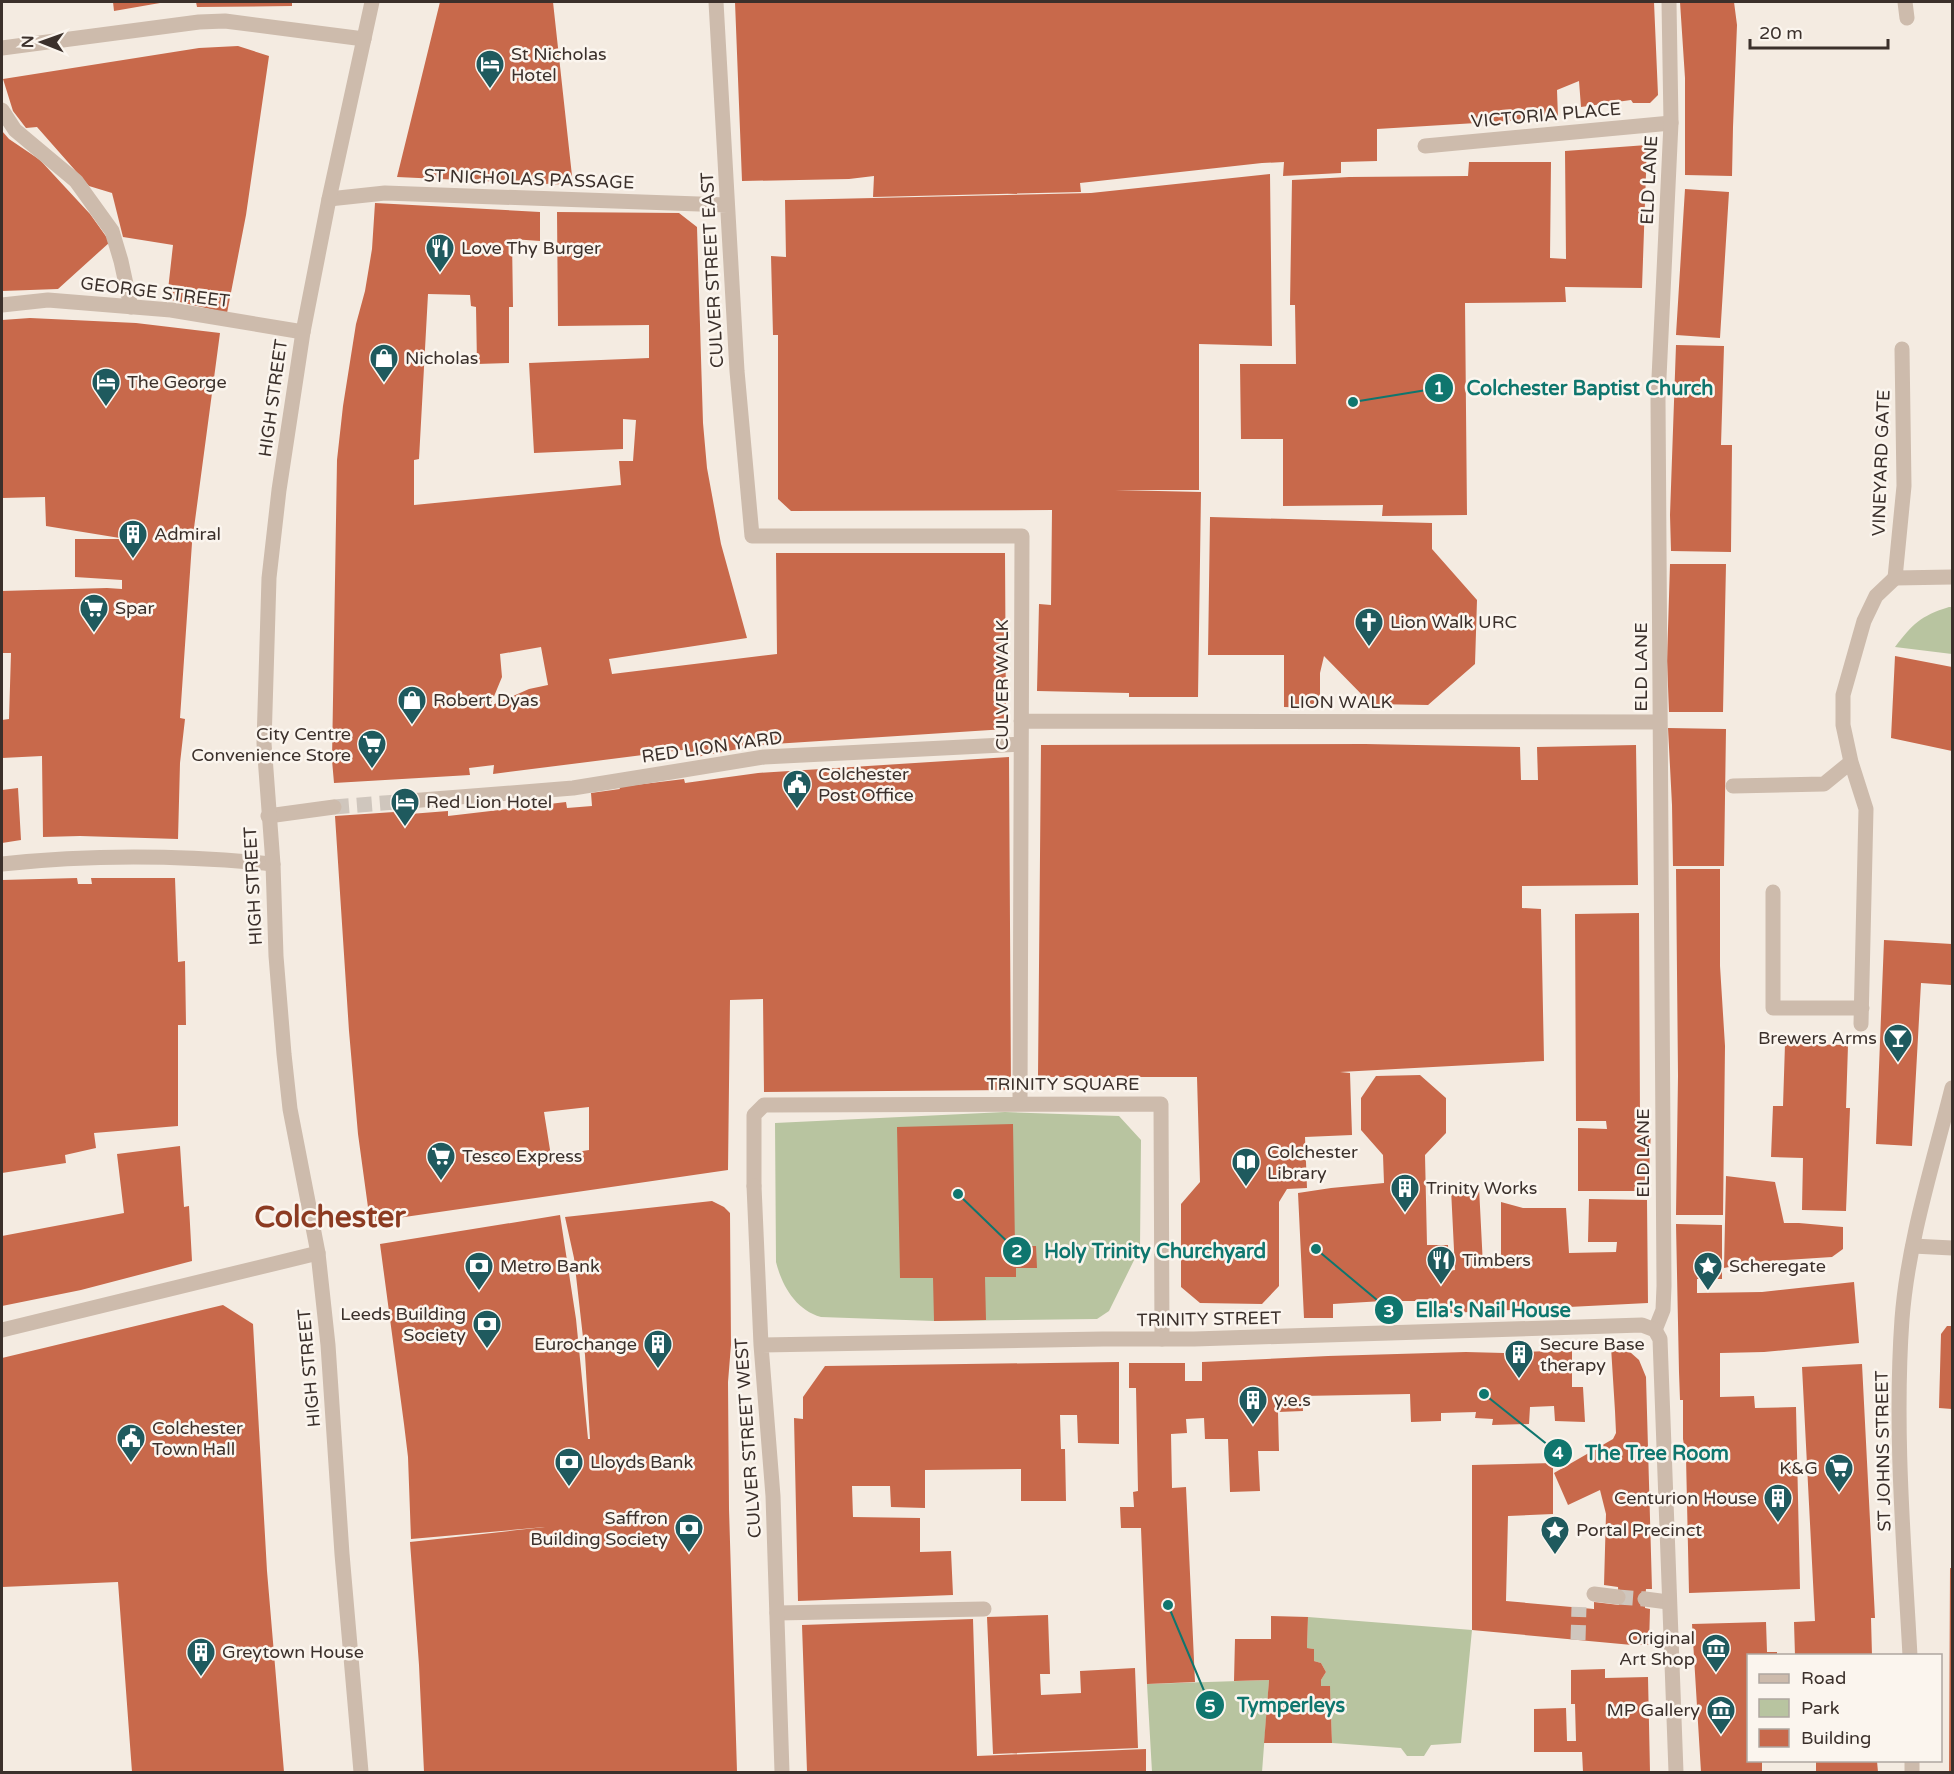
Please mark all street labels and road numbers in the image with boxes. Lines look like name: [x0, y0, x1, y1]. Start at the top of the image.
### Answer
street label: VICTORIA PLACE: [1470, 97, 1622, 133]
street label: ELD LANE: [1636, 135, 1662, 225]
street label: ST NICHOLAS PASSAGE: [423, 164, 635, 194]
street label: CULVER STREET EAST: [696, 171, 728, 369]
street label: GEORGE STREET: [79, 272, 231, 312]
street label: HIGH STREET: [254, 338, 292, 458]
street label: VINEYARD GATE: [1867, 389, 1895, 537]
street label: CULVER WALK: [991, 619, 1013, 751]
street label: ELD LANE: [1630, 622, 1652, 712]
street label: LION WALK: [1289, 691, 1393, 713]
street label: RED LION YARD: [640, 726, 784, 768]
street label: HIGH STREET: [239, 826, 267, 946]
street label: TRINITY SQUARE: [986, 1073, 1140, 1095]
street label: ELD LANE: [1632, 1108, 1654, 1198]
street label: TRINITY STREET: [1137, 1307, 1281, 1331]
street label: HIGH STREET: [293, 1308, 325, 1428]
street label: CULVER STREET WEST: [730, 1337, 766, 1539]
street label: ST JOHNS STREET: [1871, 1370, 1895, 1532]

